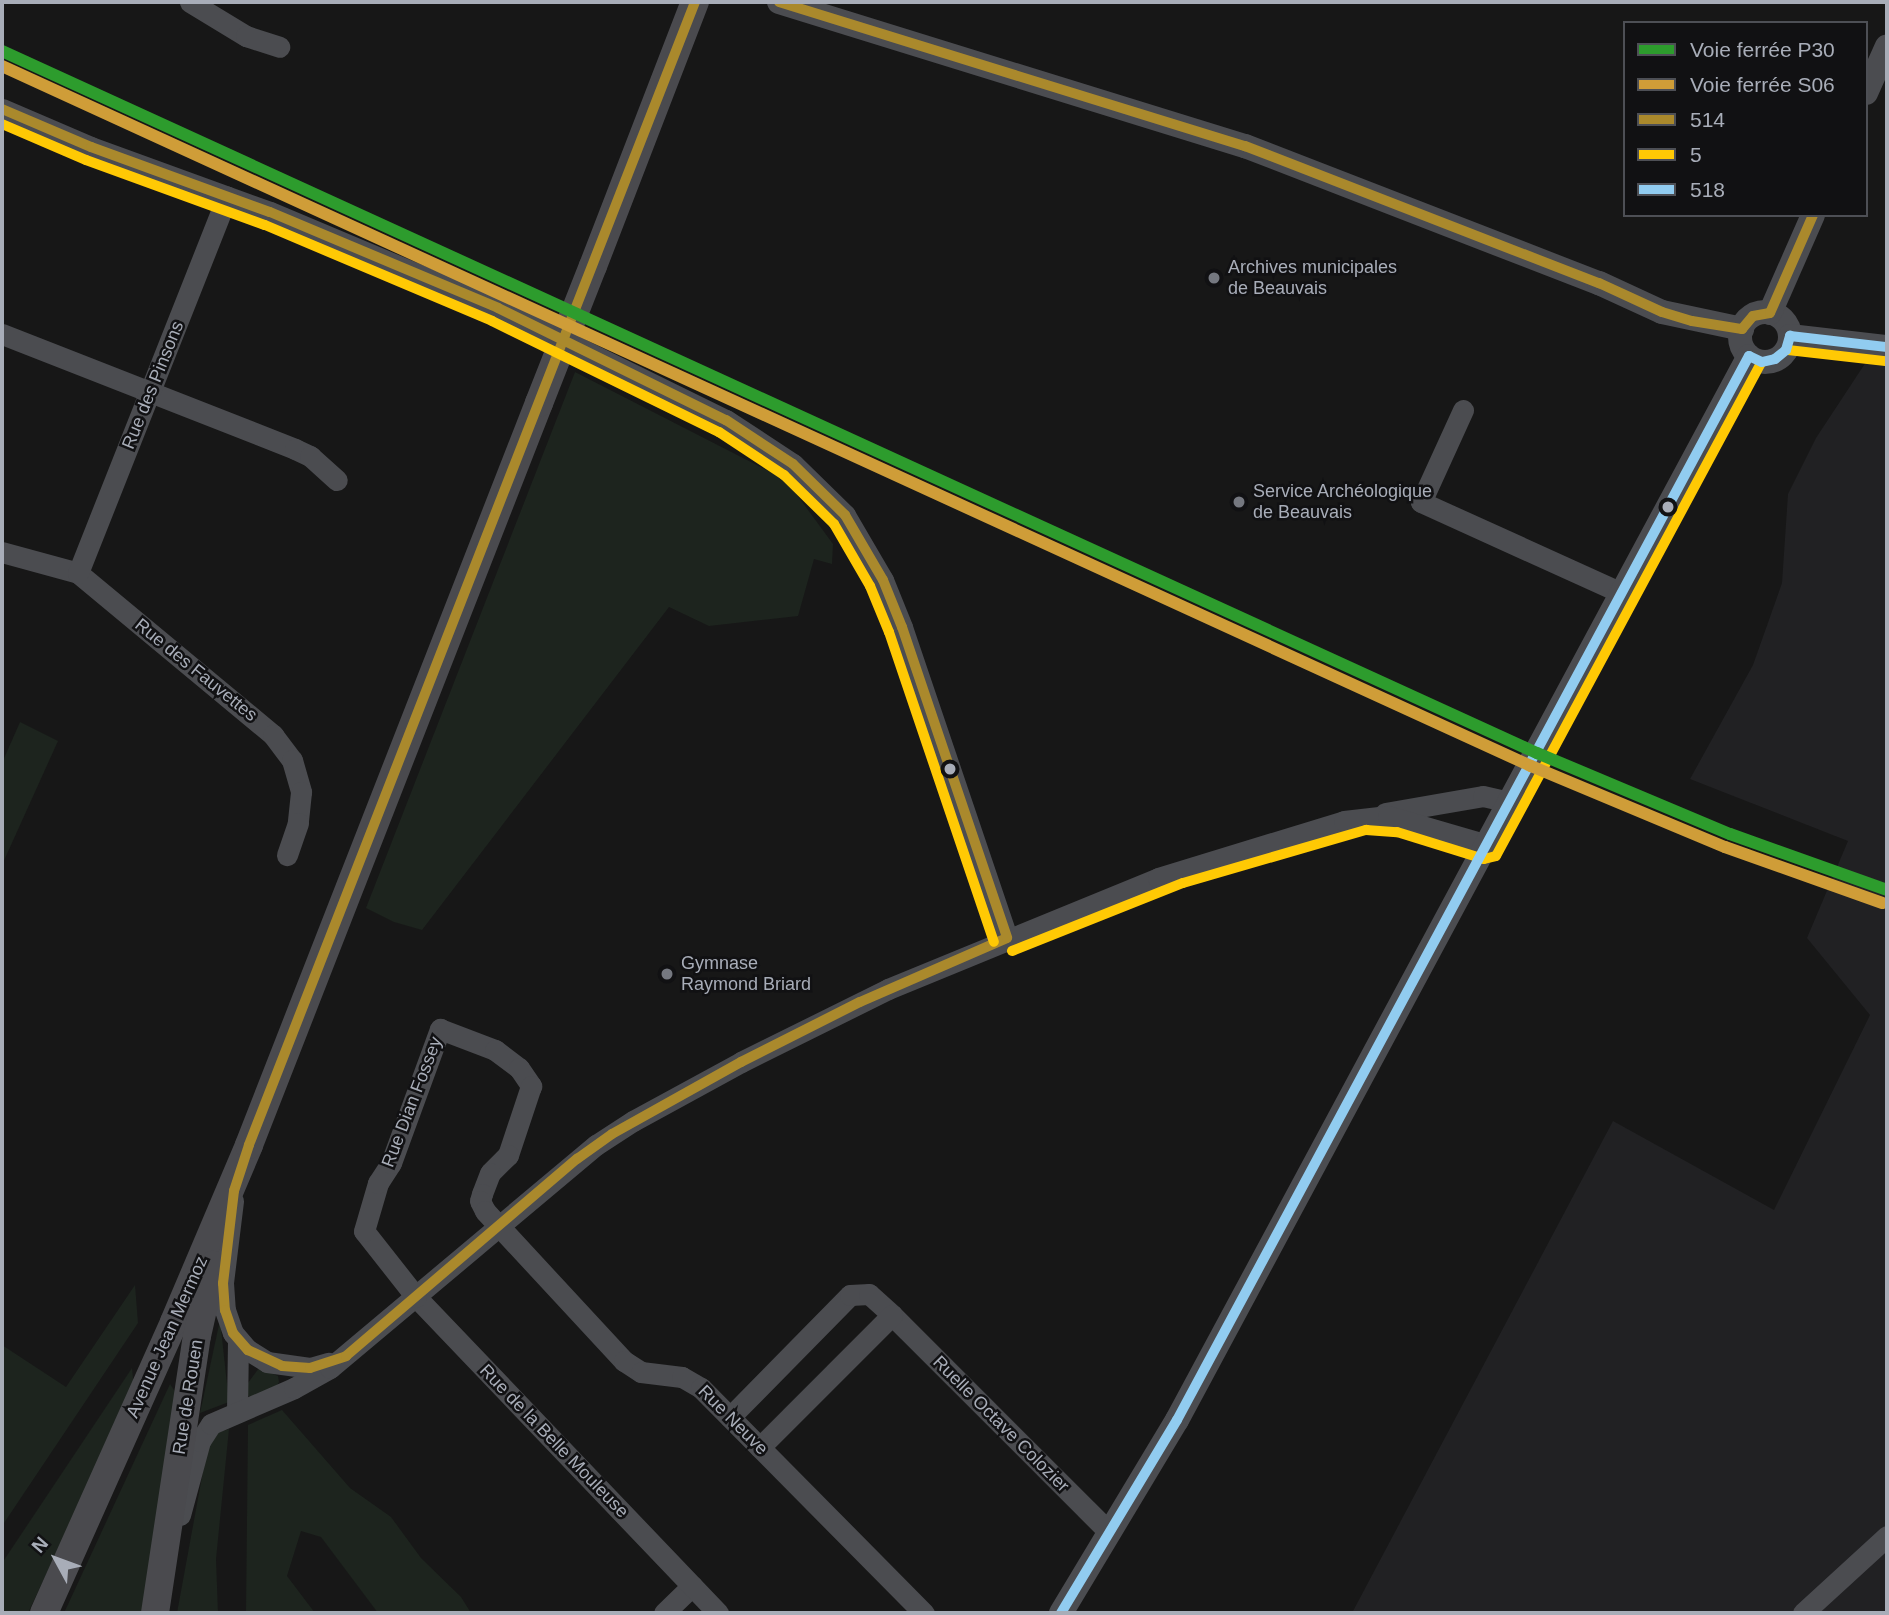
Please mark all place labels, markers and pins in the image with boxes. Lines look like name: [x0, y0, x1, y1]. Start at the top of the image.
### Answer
place label: Archives municipales de Beauvais: [1228, 257, 1397, 300]
marker: Archives municipales de Beauvais: [1206, 270, 1222, 286]
place label: Service Archéologique de Beauvais: [1253, 481, 1433, 524]
marker: Service Archéologique de Beauvais: [1231, 494, 1247, 510]
unlabelled marker: [1661, 500, 1675, 514]
unlabelled marker: [943, 762, 957, 776]
place label: Gymnase Raymond Briard: [681, 953, 811, 996]
marker: Gymnase Raymond Briard: [659, 966, 675, 982]

